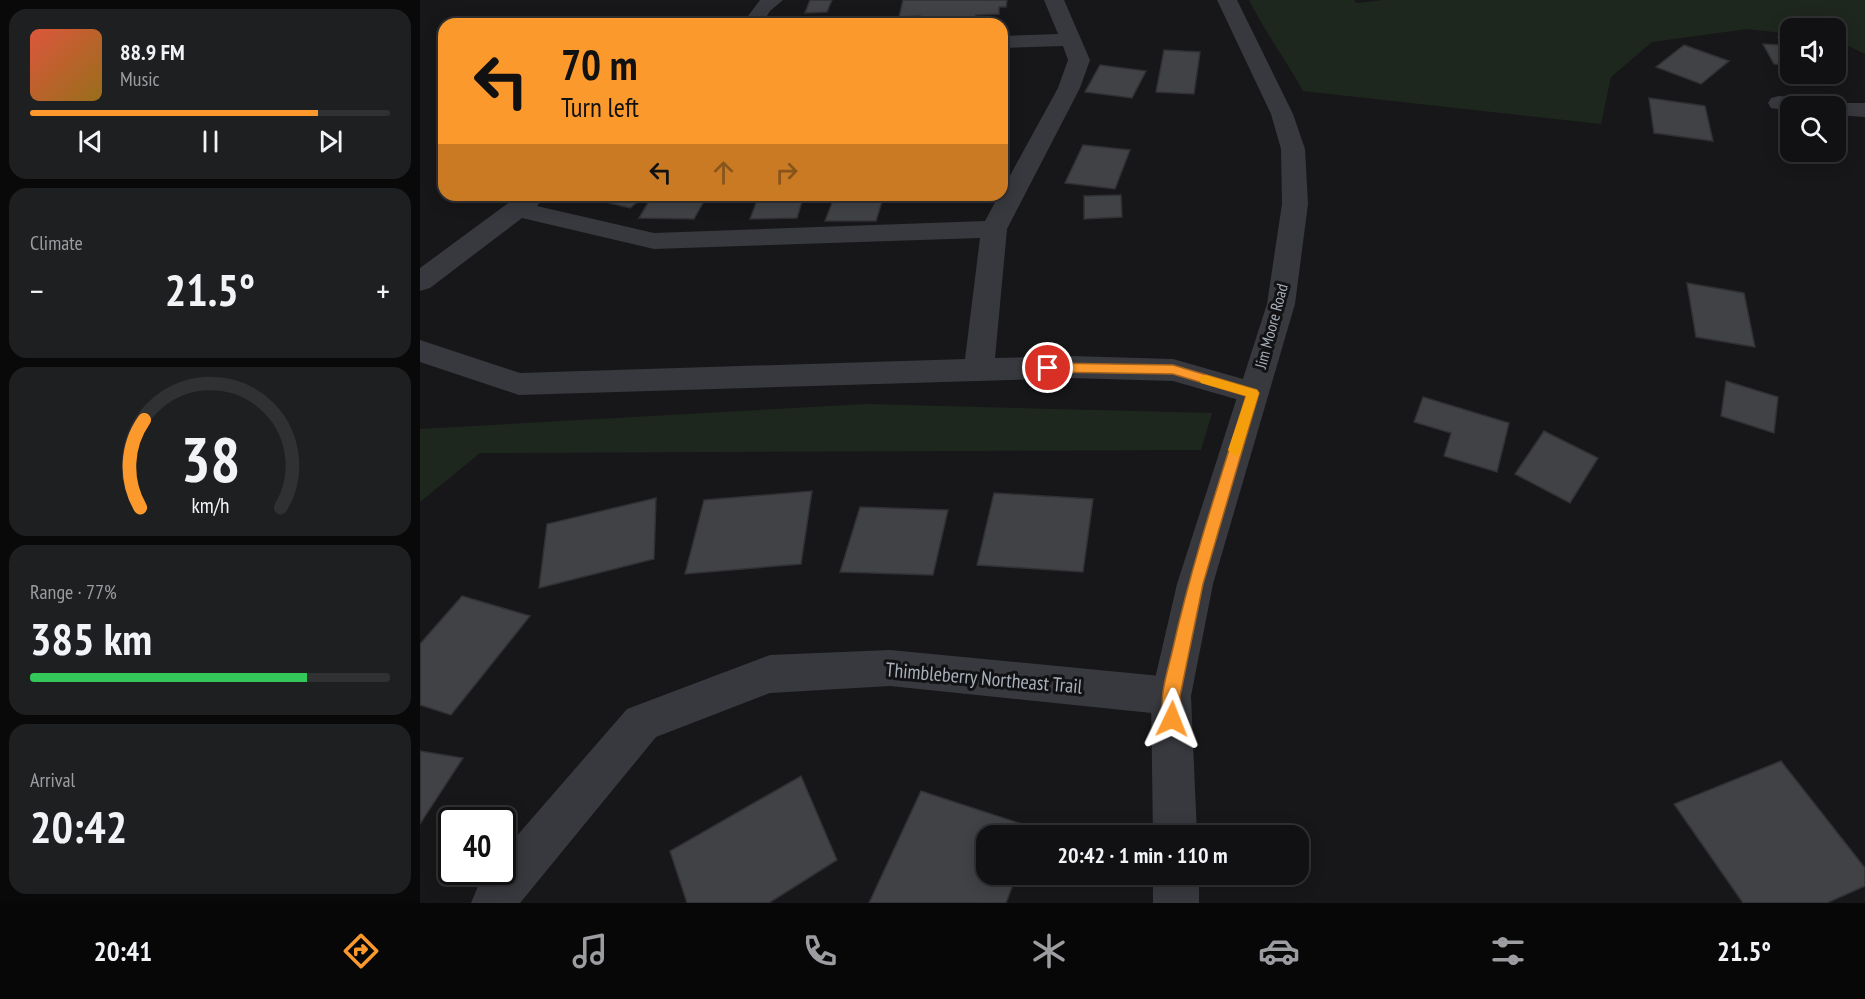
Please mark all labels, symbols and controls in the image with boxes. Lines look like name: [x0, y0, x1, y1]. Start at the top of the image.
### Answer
map controls: [1780, 18, 1846, 162]
button: sound: [1780, 18, 1846, 84]
text: 70 m: [561, 37, 638, 92]
text: 88.9 FM: [120, 38, 185, 66]
icon: left: [462, 42, 540, 120]
text: Music: [120, 66, 160, 92]
text: Turn left: [561, 90, 639, 124]
button: search: [1780, 96, 1846, 162]
icon: previous: [74, 125, 107, 158]
icon: pause: [194, 125, 227, 158]
icon: next: [314, 125, 347, 158]
icon: left: [644, 156, 677, 189]
icon: ahead: [707, 156, 740, 189]
icon: right: [770, 156, 803, 189]
text: Climate: [30, 230, 83, 256]
text: 21.5°: [165, 260, 255, 318]
text: −: [30, 269, 44, 312]
text: +: [376, 269, 390, 312]
street label: Jim Moore Road: [1250, 281, 1292, 371]
pin: [1022, 342, 1073, 393]
icon: arrive: [1031, 351, 1064, 384]
text: 38: [180, 419, 240, 500]
text: km/h: [191, 492, 229, 520]
text: Range · 77%: [30, 579, 117, 605]
text: 385 km: [30, 609, 152, 667]
street label: Thimbleberry Northeast Trail: [885, 656, 1084, 700]
position arrow: [1140, 687, 1204, 751]
text: Arrival: [30, 767, 75, 793]
text: 20:42: [30, 797, 127, 855]
speed limit sign: 40: [438, 807, 516, 885]
text: 20:42 · 1 min · 110 m: [1057, 841, 1228, 869]
icon: directions: [340, 930, 382, 972]
icon: music: [569, 930, 611, 972]
icon: phone: [799, 930, 841, 972]
icon: climate: [1028, 930, 1070, 972]
icon: car: [1258, 930, 1300, 972]
icon: filters: [1487, 930, 1529, 972]
text: 20:41: [94, 934, 152, 968]
text: 21.5°: [1717, 934, 1771, 968]

